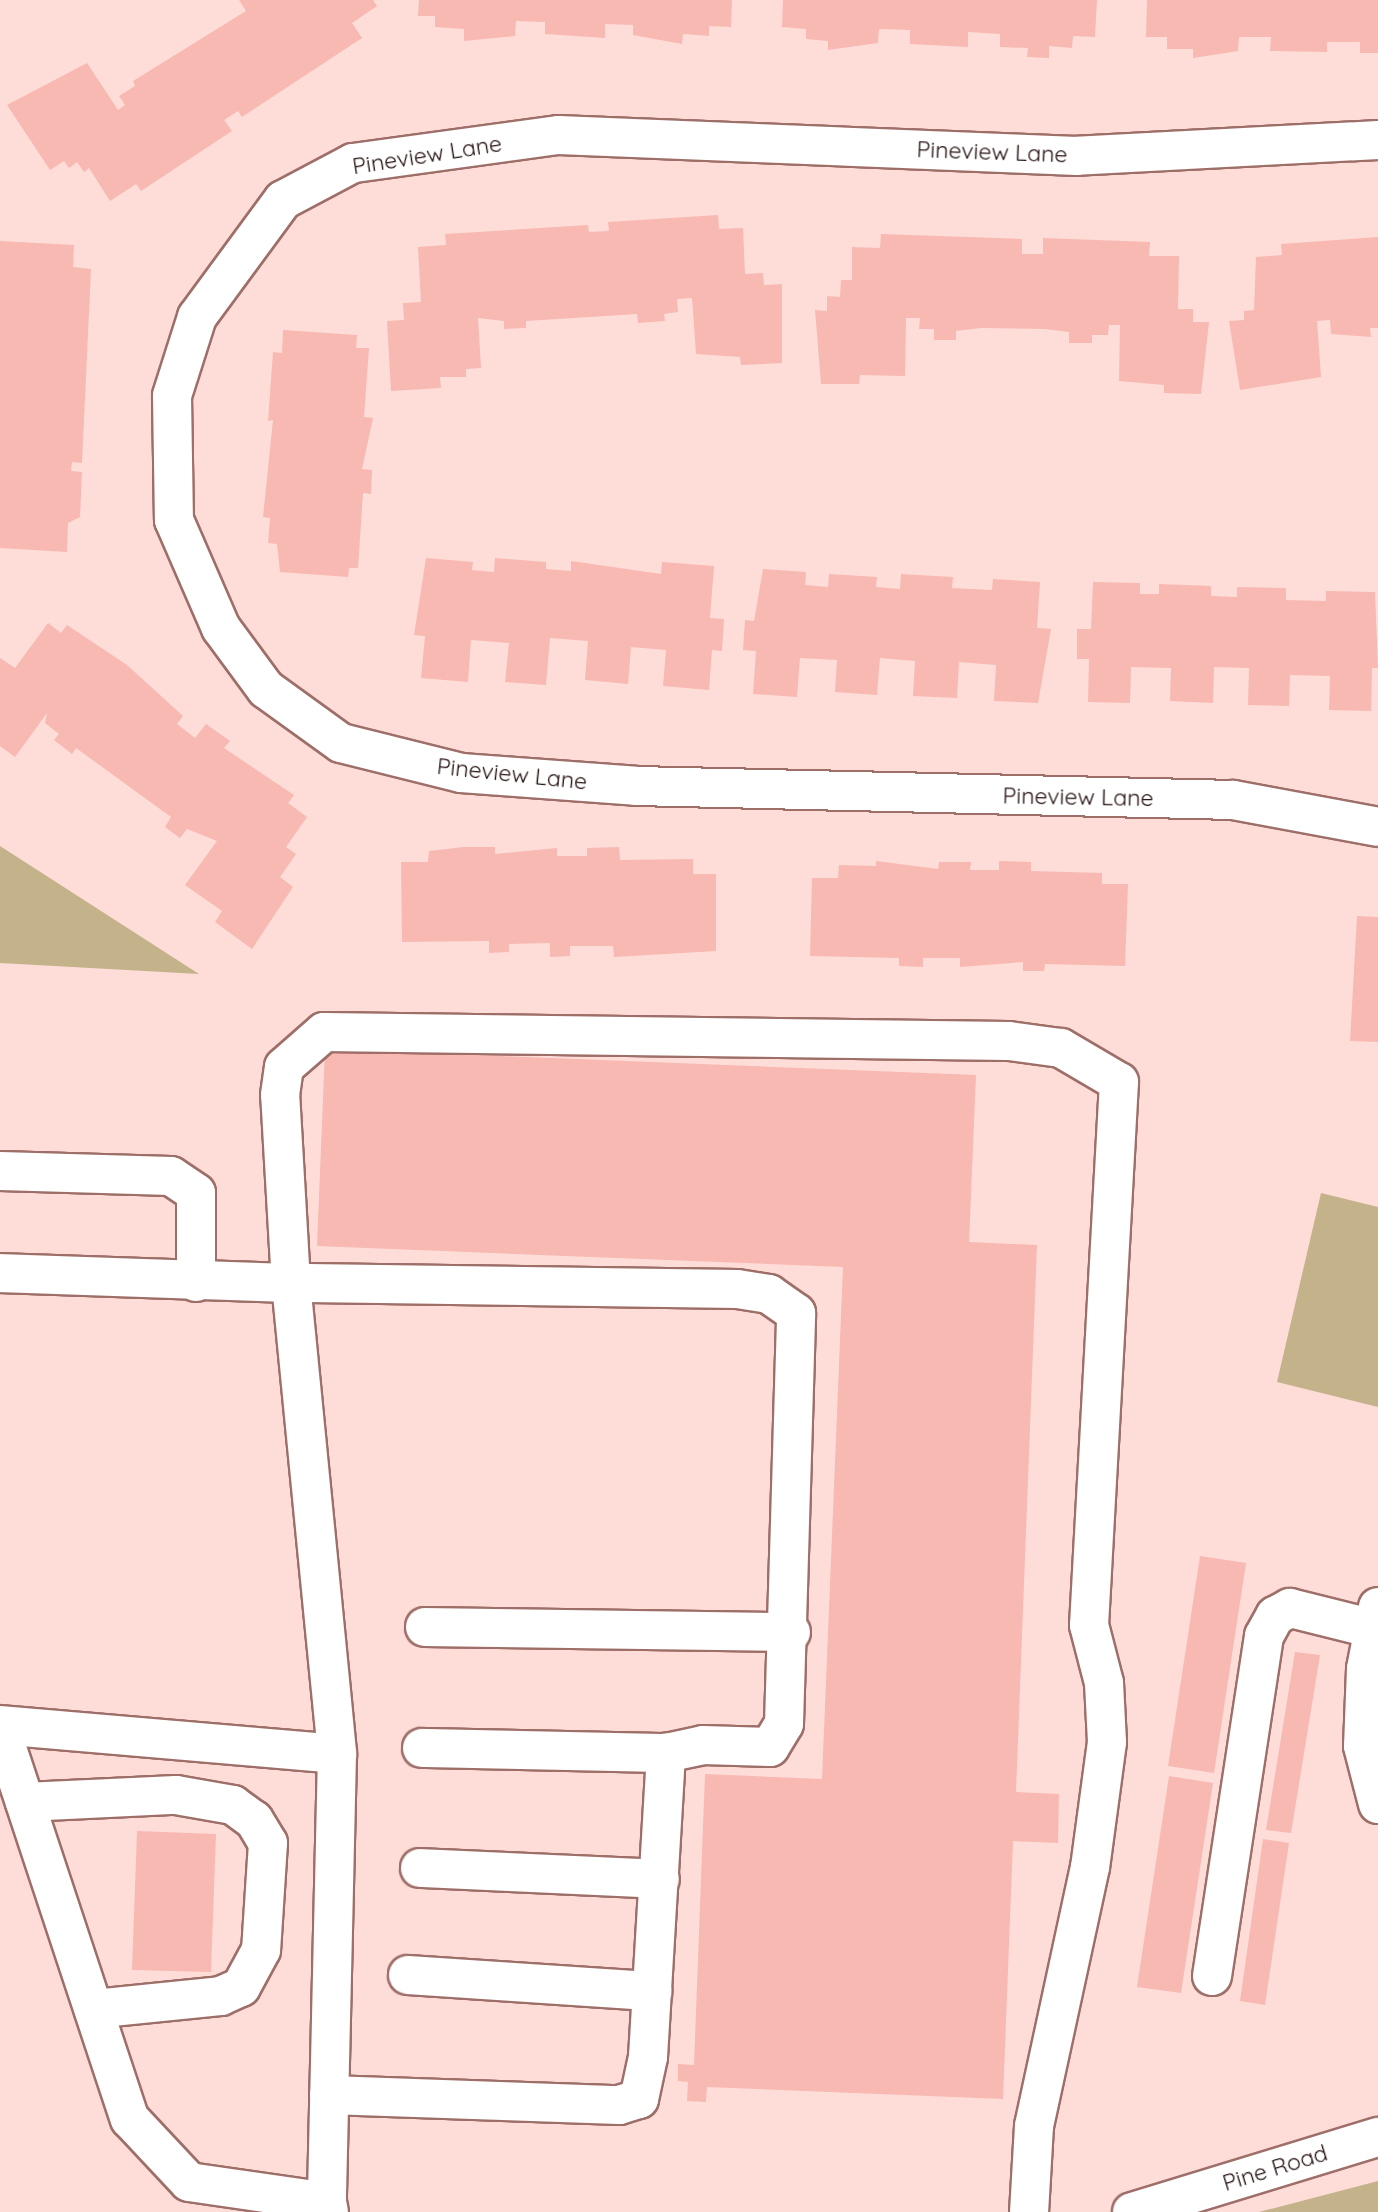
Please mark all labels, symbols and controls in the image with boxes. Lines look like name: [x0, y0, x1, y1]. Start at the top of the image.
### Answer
street label: Pineview Lane: [350, 130, 504, 180]
street label: Pineview Lane: [916, 136, 1068, 168]
street label: Pineview Lane: [436, 752, 588, 796]
street label: Pineview Lane: [1002, 782, 1154, 812]
street label: Pine Road: [1219, 2139, 1331, 2197]

